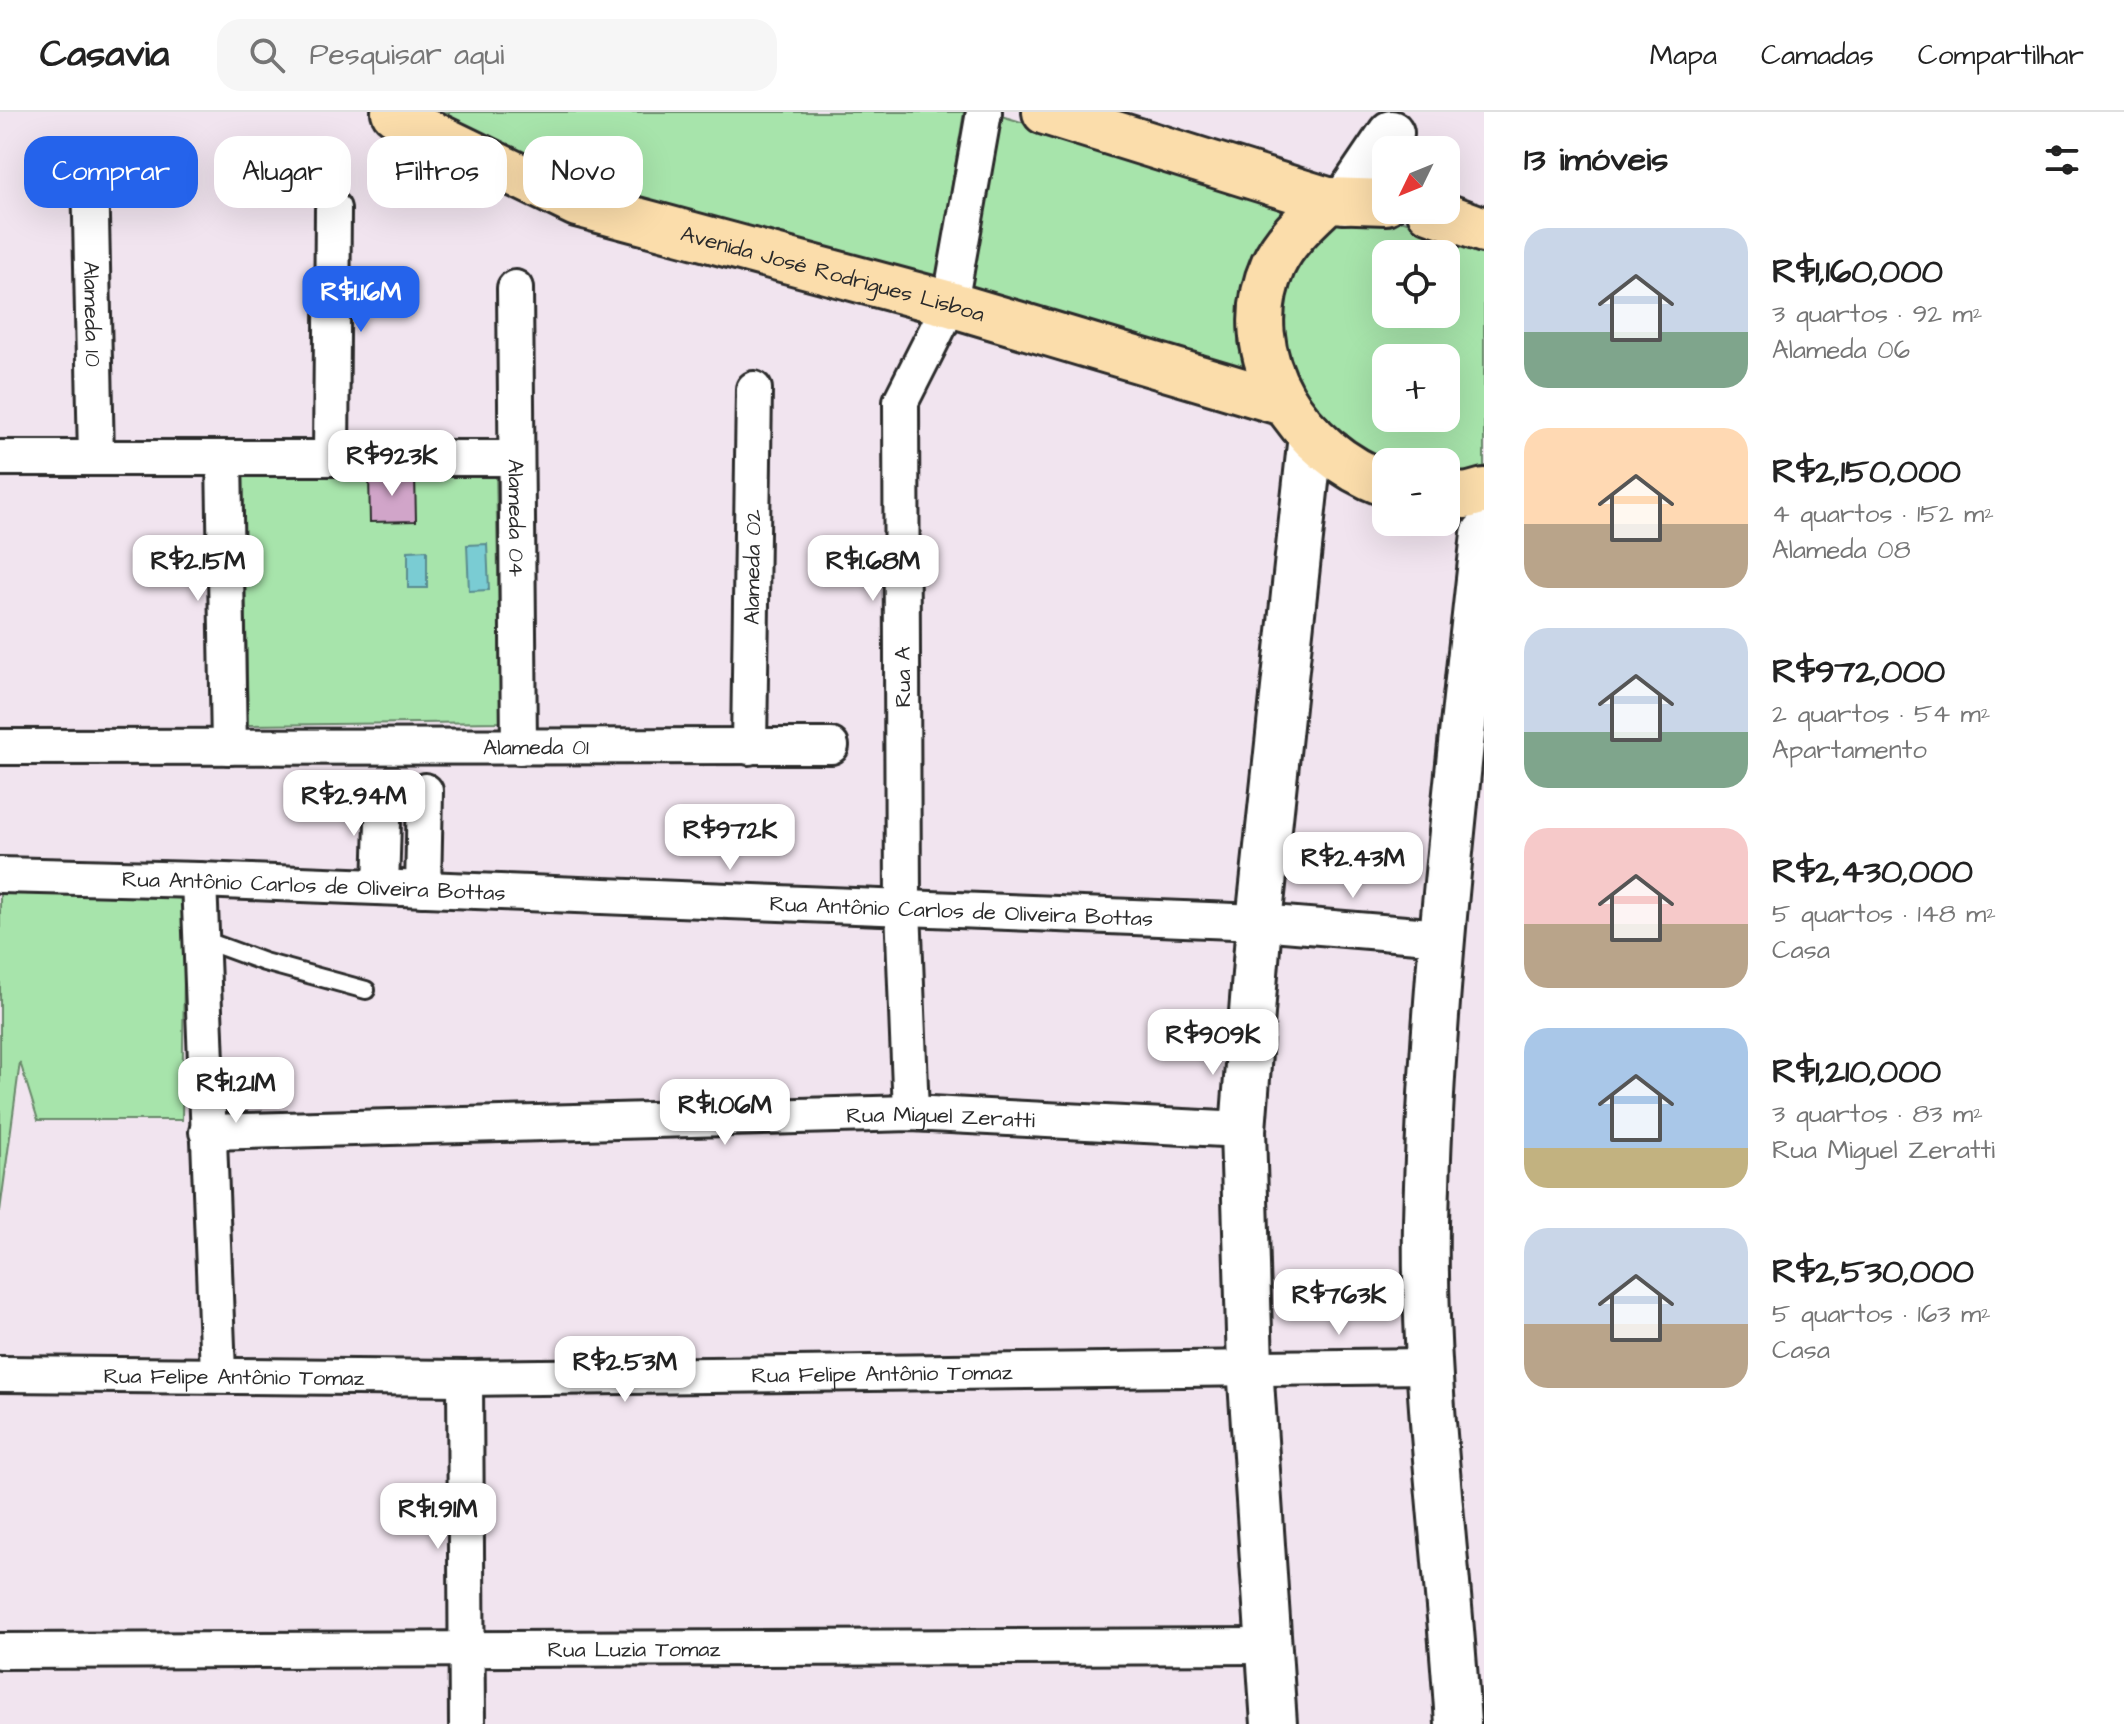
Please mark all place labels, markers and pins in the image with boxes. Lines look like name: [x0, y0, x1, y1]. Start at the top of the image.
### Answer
pin: R$1.16M: [287, 266, 435, 334]
pin: R$923K: [327, 430, 457, 498]
pin: R$2.15M: [124, 535, 272, 603]
pin: R$1.68M: [799, 535, 947, 603]
pin: R$2.94M: [280, 770, 428, 838]
pin: R$972K: [665, 804, 795, 872]
pin: R$2.43M: [1279, 832, 1427, 900]
pin: R$909K: [1148, 1009, 1278, 1077]
pin: R$1.21M: [162, 1057, 310, 1125]
pin: R$1.06M: [651, 1079, 799, 1147]
pin: R$763K: [1274, 1269, 1404, 1337]
pin: R$2.53M: [551, 1336, 699, 1404]
pin: R$1.91M: [364, 1483, 512, 1551]

